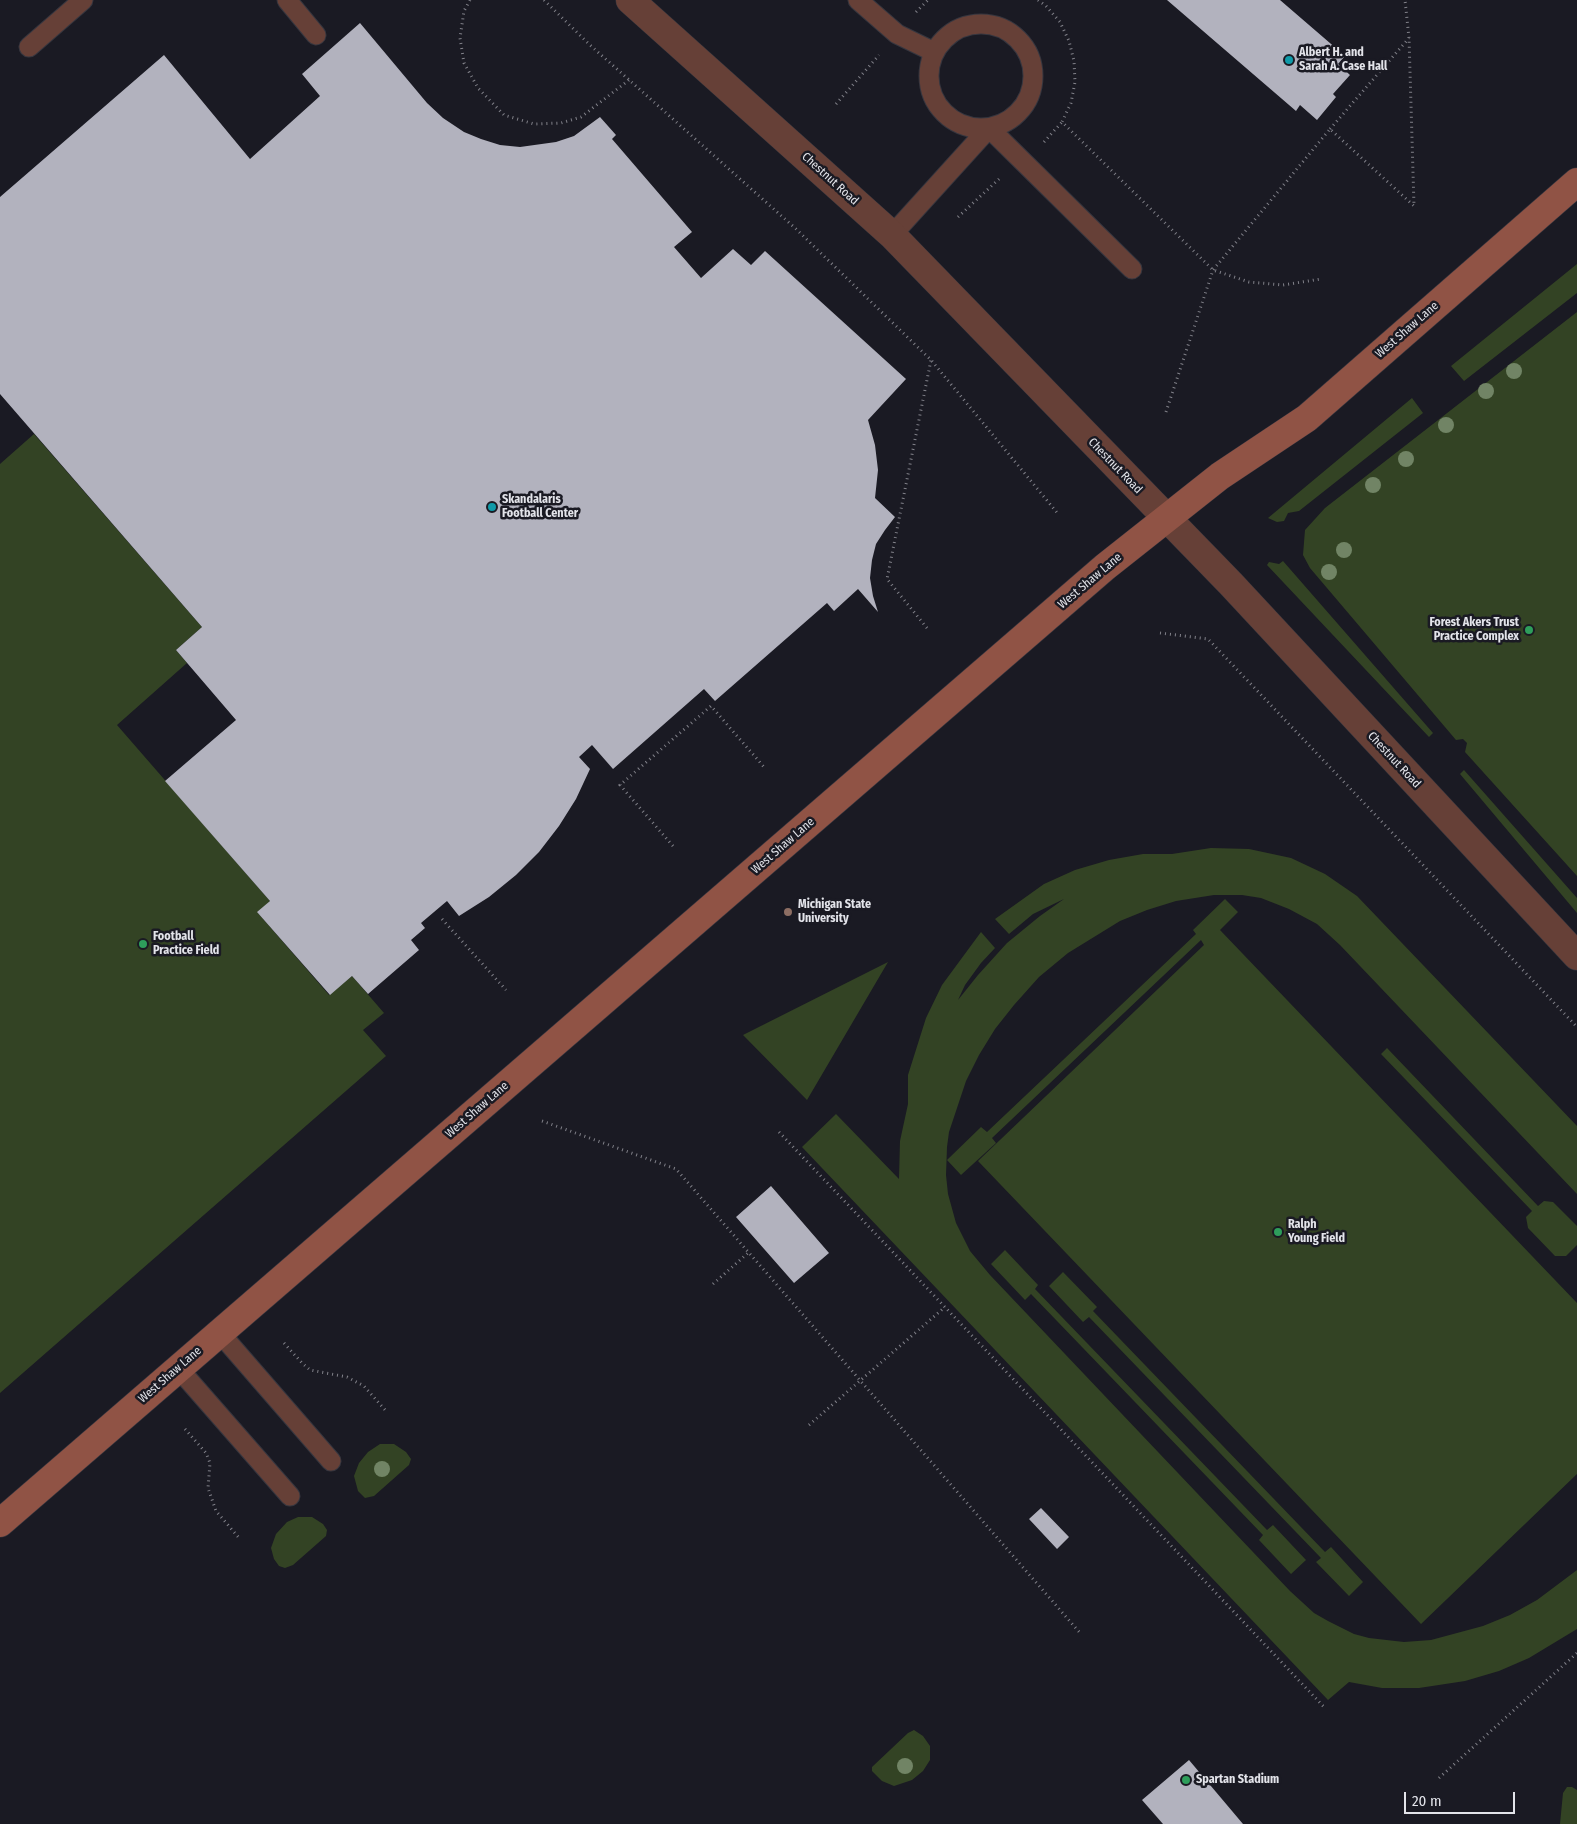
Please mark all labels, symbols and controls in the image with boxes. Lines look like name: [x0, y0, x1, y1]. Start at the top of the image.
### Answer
place label: Albert H. and Sarah A. Case Hall: [1299, 46, 1387, 74]
marker: Albert H. and Sarah A. Case Hall: [1283, 54, 1295, 66]
street label: Chestnut Road: [799, 150, 861, 208]
street label: West Shaw Lane: [1373, 299, 1441, 361]
street label: Chestnut Road: [1085, 435, 1145, 497]
place label: Skandalaris Football Center: [502, 493, 578, 521]
marker: Skandalaris Football Center: [486, 501, 498, 513]
street label: West Shaw Lane: [1055, 550, 1125, 612]
place label: Forest Akers Trust Practice Complex: [1429, 616, 1519, 644]
marker: Forest Akers Trust Practice Complex: [1523, 624, 1535, 636]
street label: Chestnut Road: [1364, 729, 1424, 791]
street label: West Shaw Lane: [749, 815, 817, 877]
place label: Michigan State University: [798, 898, 871, 926]
marker: Michigan State University: [782, 906, 794, 918]
place label: Football Practice Field: [153, 930, 219, 958]
marker: Football Practice Field: [137, 938, 149, 950]
street label: West Shaw Lane: [443, 1079, 511, 1141]
place label: Ralph Young Field: [1288, 1218, 1345, 1246]
marker: Ralph Young Field: [1272, 1226, 1284, 1238]
street label: West Shaw Lane: [136, 1344, 204, 1406]
place label: Spartan Stadium: [1196, 1773, 1279, 1787]
marker: Spartan Stadium: [1180, 1774, 1192, 1786]
scale bar: [1407, 1782, 1518, 1814]
text: 20 m: [1412, 1792, 1442, 1810]

